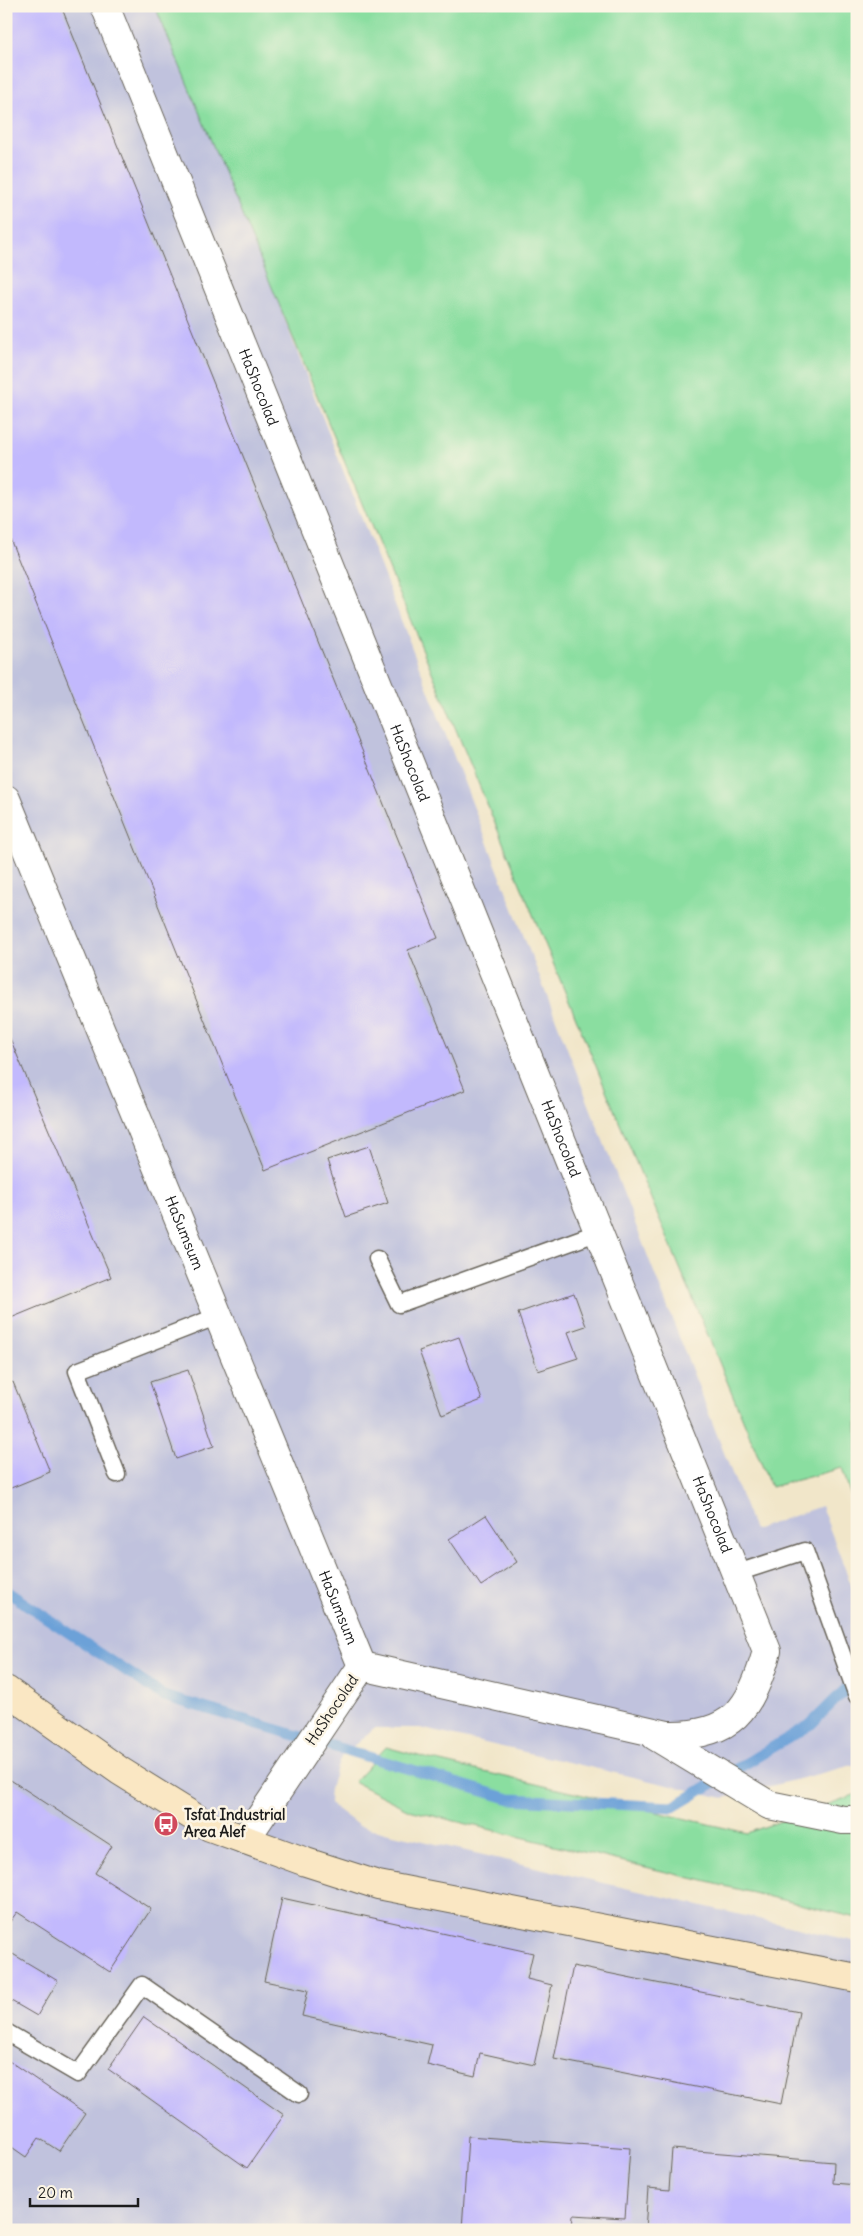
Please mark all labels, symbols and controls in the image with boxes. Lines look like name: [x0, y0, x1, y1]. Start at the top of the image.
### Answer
street label: HaShocolad: [235, 346, 283, 429]
street label: HaShocolad: [386, 721, 434, 804]
street label: HaShocolad: [537, 1097, 585, 1180]
street label: HaSumsum: [161, 1193, 208, 1273]
street label: HaShocolad: [688, 1473, 737, 1556]
street label: HaSumsum: [315, 1567, 362, 1647]
street label: HaShocolad: [301, 1671, 362, 1749]
place label: Tsfat Industrial Area Alef: [184, 1805, 285, 1841]
bus stop icon: Tsfat Industrial Area Alef: [153, 1811, 179, 1837]
scale bar: [30, 2176, 138, 2208]
text: 20 m: [38, 2183, 73, 2202]

